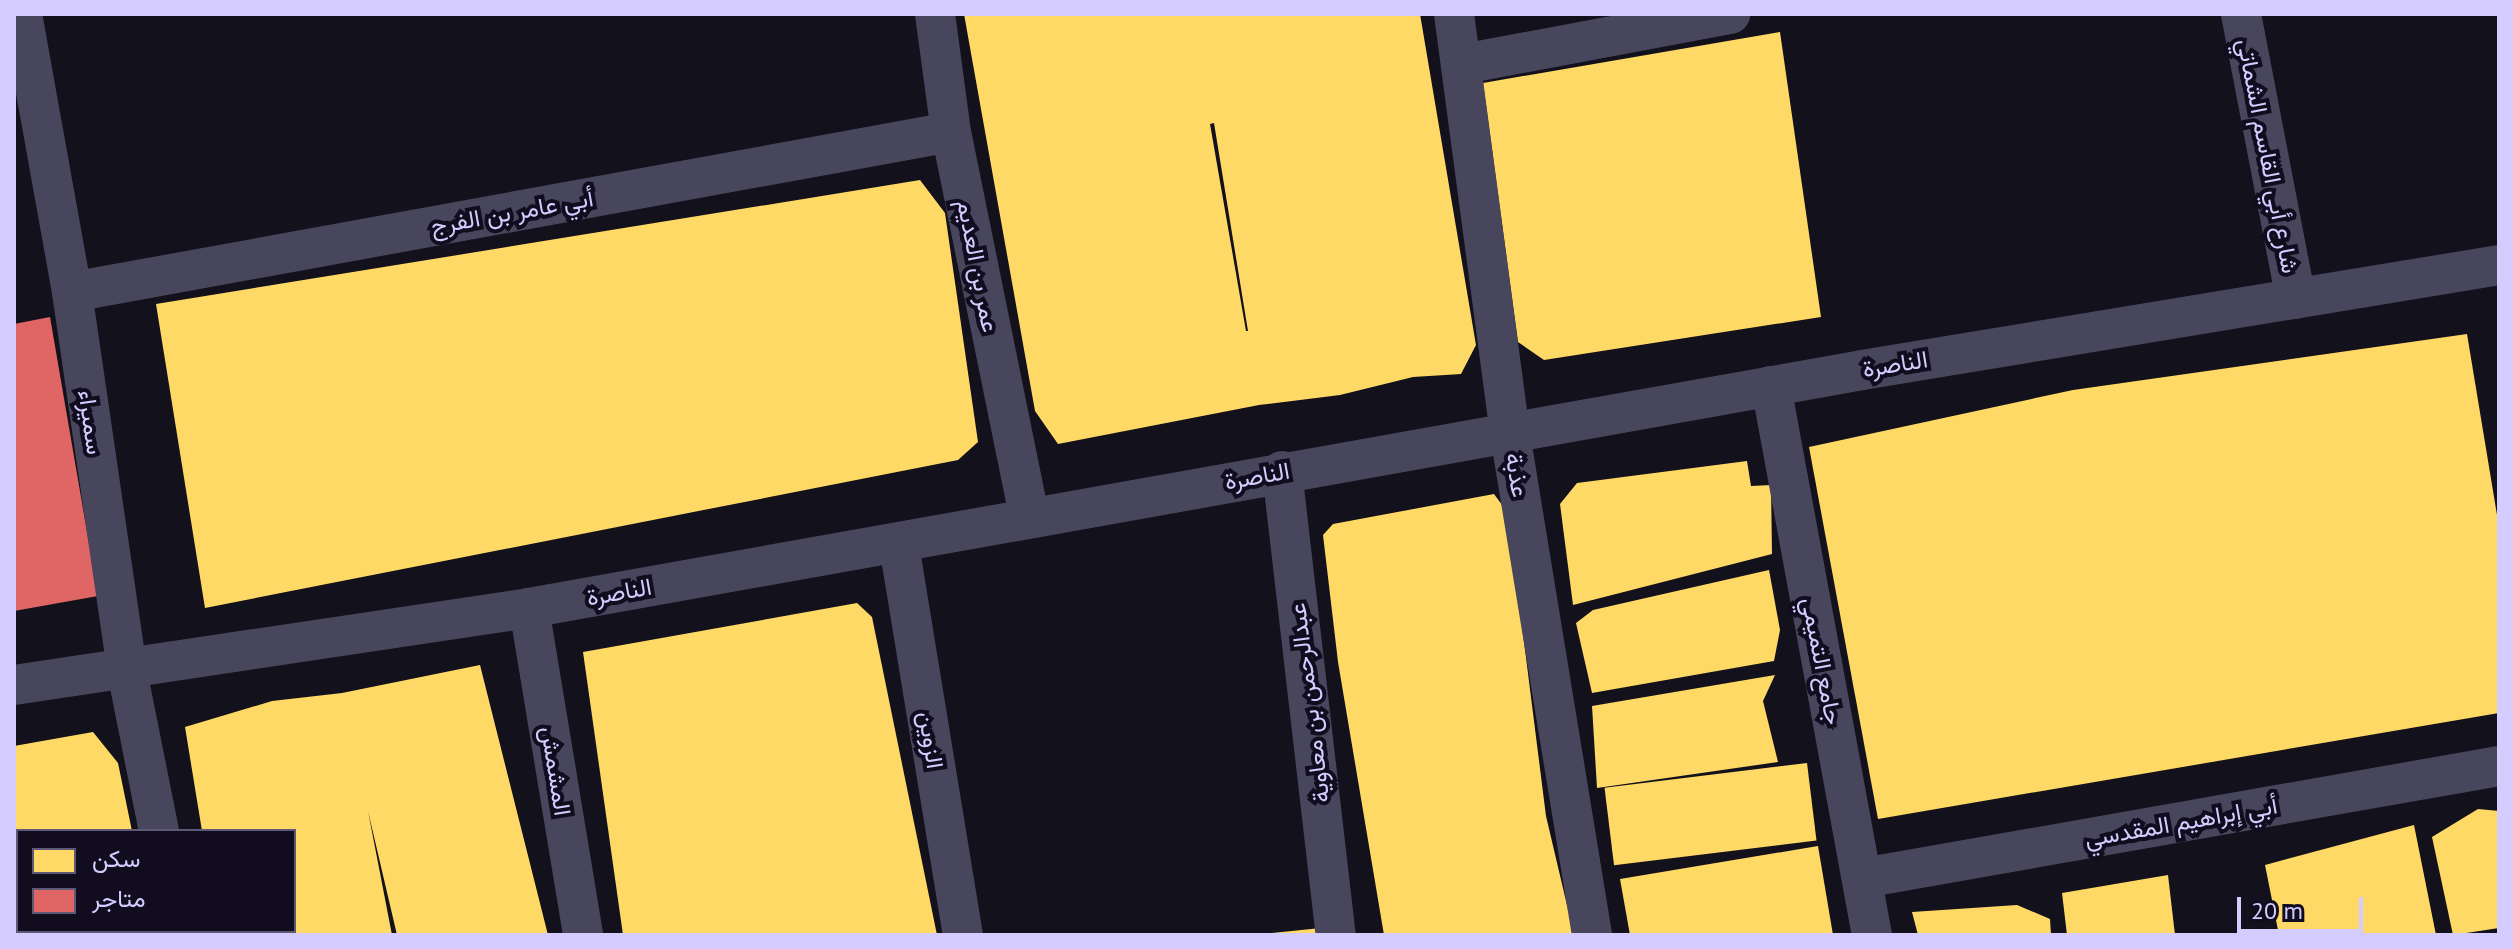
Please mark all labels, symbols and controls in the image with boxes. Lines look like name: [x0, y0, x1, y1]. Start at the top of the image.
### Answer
street label: شارع أبي القاسم الشماتي: [2231, 36, 2305, 276]
street label: أبي عامر بن الفرج: [428, 184, 596, 240]
street label: عمر بن العديم: [951, 197, 1005, 335]
street label: الناصرة: [1860, 345, 1930, 383]
street label: سميراء: [72, 388, 110, 456]
street label: عذبة: [1499, 451, 1535, 499]
street label: الناصرة: [1222, 456, 1292, 496]
street label: الناصرة: [584, 572, 654, 612]
street label: جامع التميمي: [1796, 595, 1848, 727]
street label: عبدالرحمن بن معاوية: [1282, 601, 1336, 805]
street label: الزوين: [912, 709, 950, 771]
street label: المشمش: [535, 724, 577, 818]
street label: أبي إبراهيم المقدسي: [2082, 791, 2280, 853]
legend: [16, 829, 296, 933]
text: سكن: [92, 843, 141, 874]
scale bar: [2241, 881, 2367, 931]
text: متاجر: [92, 883, 146, 914]
text: 20 m: [2251, 895, 2303, 926]

